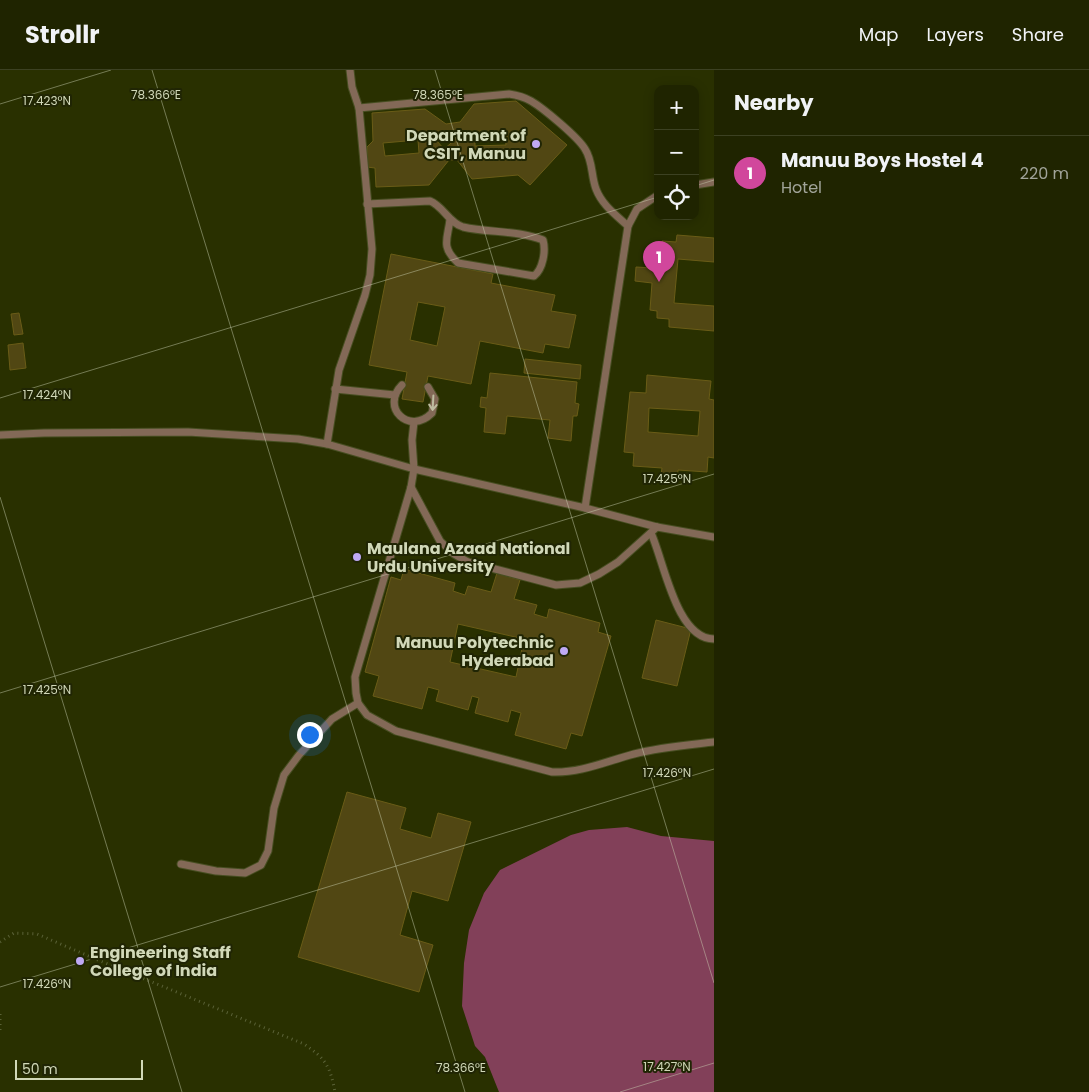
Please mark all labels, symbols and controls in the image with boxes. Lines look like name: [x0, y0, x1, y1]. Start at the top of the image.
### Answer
text: Strollr: [25, 18, 100, 51]
text: Map: [859, 22, 899, 47]
text: Layers: [927, 22, 984, 47]
text: Share: [1012, 22, 1064, 47]
map controls: [654, 85, 699, 220]
button: +: [654, 85, 699, 130]
text: 78.366°E: [131, 86, 181, 103]
text: 78.365°E: [413, 86, 463, 103]
text: Nearby: [734, 88, 814, 117]
text: 17.423°N: [23, 92, 71, 109]
place label: Department of CSIT, Manuu: [406, 124, 526, 165]
button: −: [654, 130, 699, 175]
marker: Department of CSIT, Manuu: [530, 138, 542, 150]
text: Manuu Boys Hostel 4: [781, 147, 984, 174]
text: 1: [747, 162, 753, 185]
text: 220 m: [1020, 162, 1069, 185]
button: locate: [654, 175, 699, 220]
text: Hotel: [781, 176, 822, 199]
pin: 1: [643, 241, 675, 282]
text: 17.424°N: [23, 386, 71, 403]
one-way arrow: [428, 394, 437, 410]
text: 17.425°N: [643, 470, 691, 487]
place label: Maulana Azaad National Urdu University: [367, 537, 570, 578]
marker: Maulana Azaad National Urdu University: [351, 551, 363, 563]
place label: Manuu Polytechnic Hyderabad: [396, 631, 554, 672]
marker: Manuu Polytechnic Hyderabad: [558, 645, 570, 657]
text: 17.425°N: [23, 681, 71, 698]
your location: [297, 722, 323, 748]
text: 17.426°N: [643, 764, 691, 781]
place label: Engineering Staff College of India: [90, 941, 231, 982]
marker: Engineering Staff College of India: [74, 955, 86, 967]
text: 17.426°N: [23, 975, 71, 992]
scale bar: [15, 1057, 142, 1080]
text: 17.427°N: [643, 1058, 691, 1075]
text: 50 m: [22, 1059, 58, 1079]
text: 78.366°E: [436, 1059, 486, 1076]

